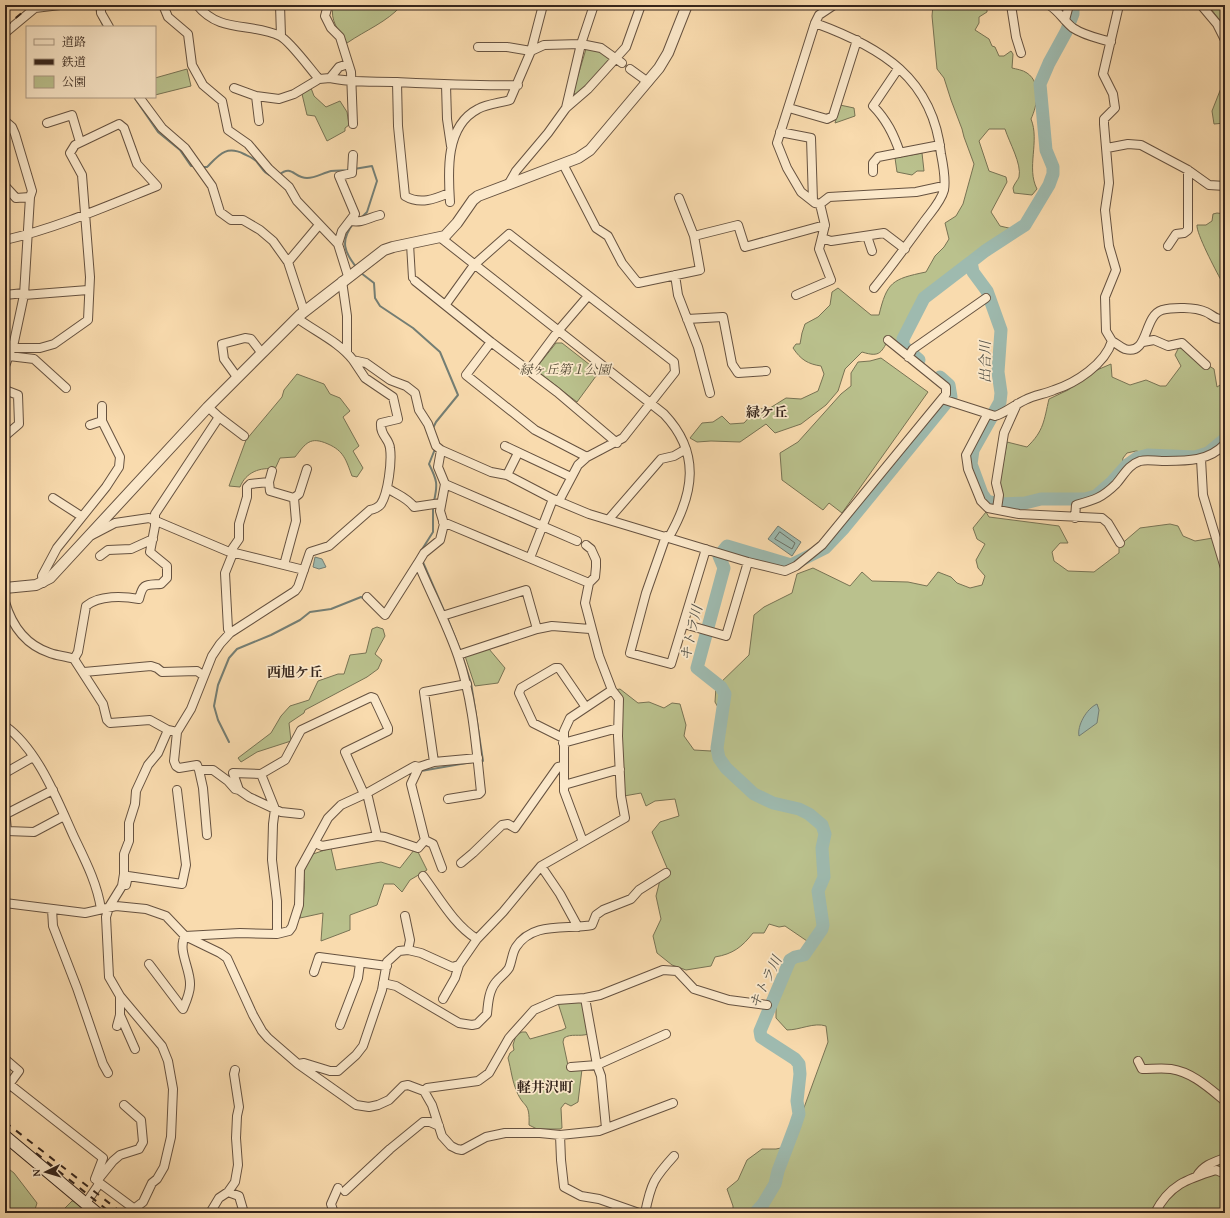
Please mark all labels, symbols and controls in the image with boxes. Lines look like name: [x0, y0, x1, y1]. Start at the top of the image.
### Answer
legend: [26, 26, 156, 98]
text: 道路: [62, 33, 86, 50]
text: 鉄道: [61, 53, 86, 70]
text: 公園: [62, 73, 86, 90]
water label: 出合川: [975, 339, 995, 383]
park label: 緑ヶ丘第１公園: [519, 360, 612, 379]
district label: 緑ケ丘: [746, 402, 788, 422]
water label: キトラ川: [675, 602, 707, 663]
district label: 西旭ケ丘: [267, 662, 323, 682]
water label: キトラ川: [744, 951, 787, 1012]
district label: 軽井沢町: [517, 1077, 574, 1097]
north arrow: [26, 1152, 66, 1192]
text: N: [28, 1168, 44, 1177]

